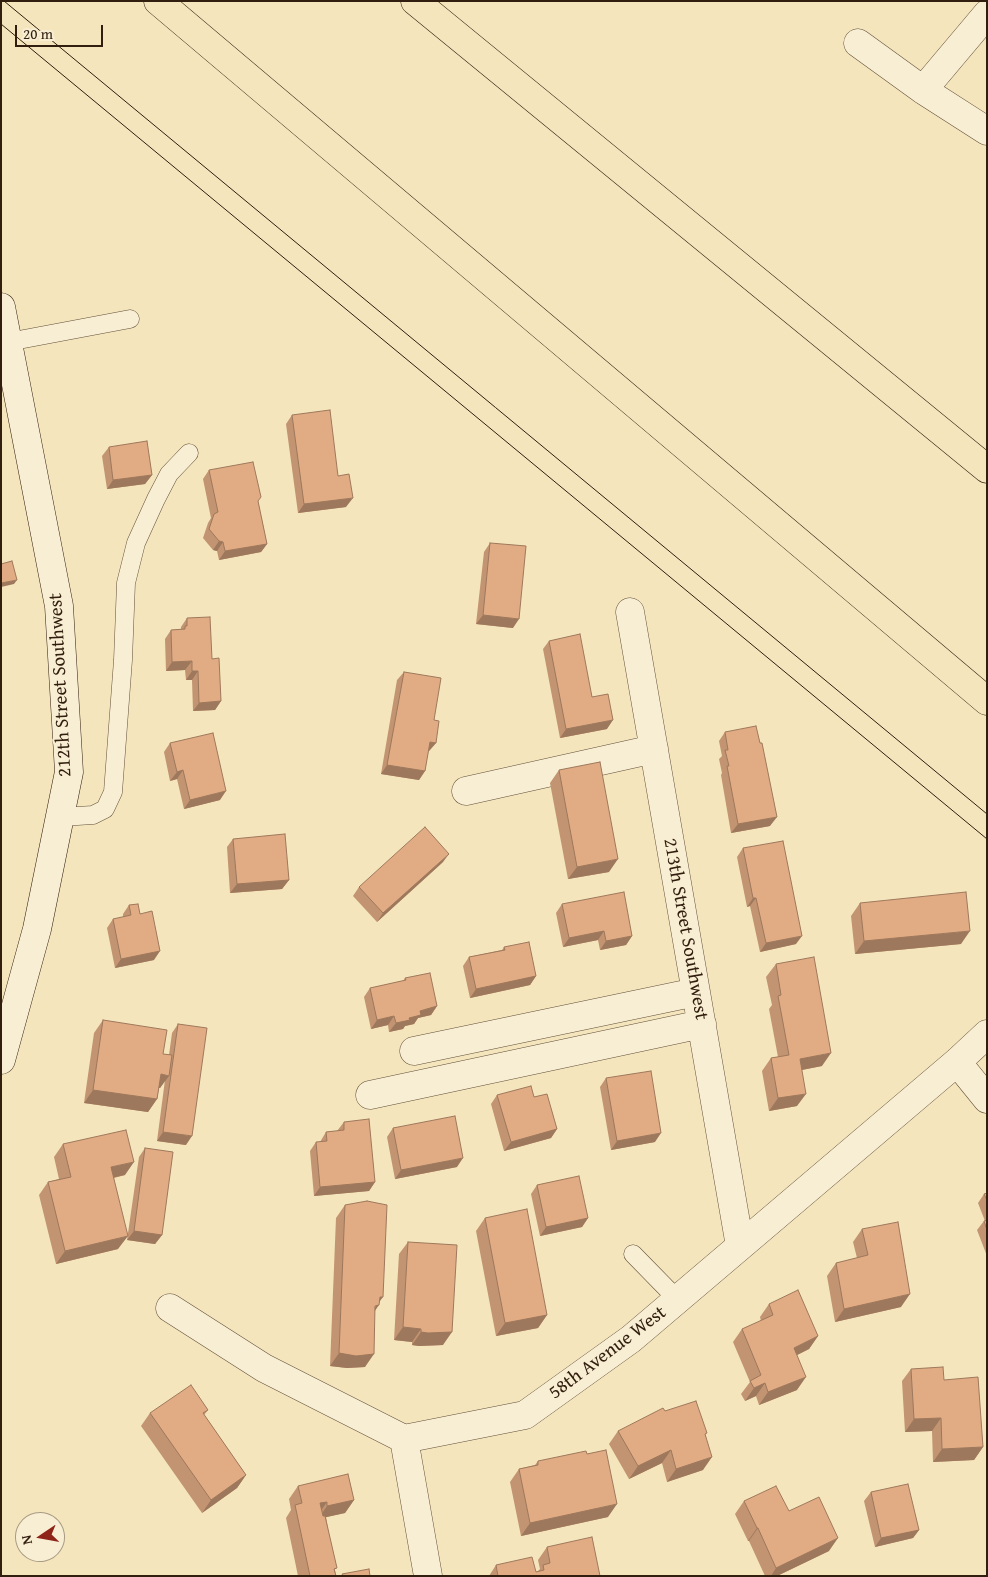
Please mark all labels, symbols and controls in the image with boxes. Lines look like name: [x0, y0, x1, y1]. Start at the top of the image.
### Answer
scale bar: [18, 15, 105, 47]
text: 20 m: [23, 23, 53, 44]
street label: 212th Street Southwest: [45, 592, 77, 778]
street label: 213th Street Southwest: [658, 836, 712, 1022]
street label: 58th Avenue West: [545, 1301, 671, 1405]
north arrow: [15, 1512, 65, 1562]
text: N: [16, 1533, 37, 1547]

